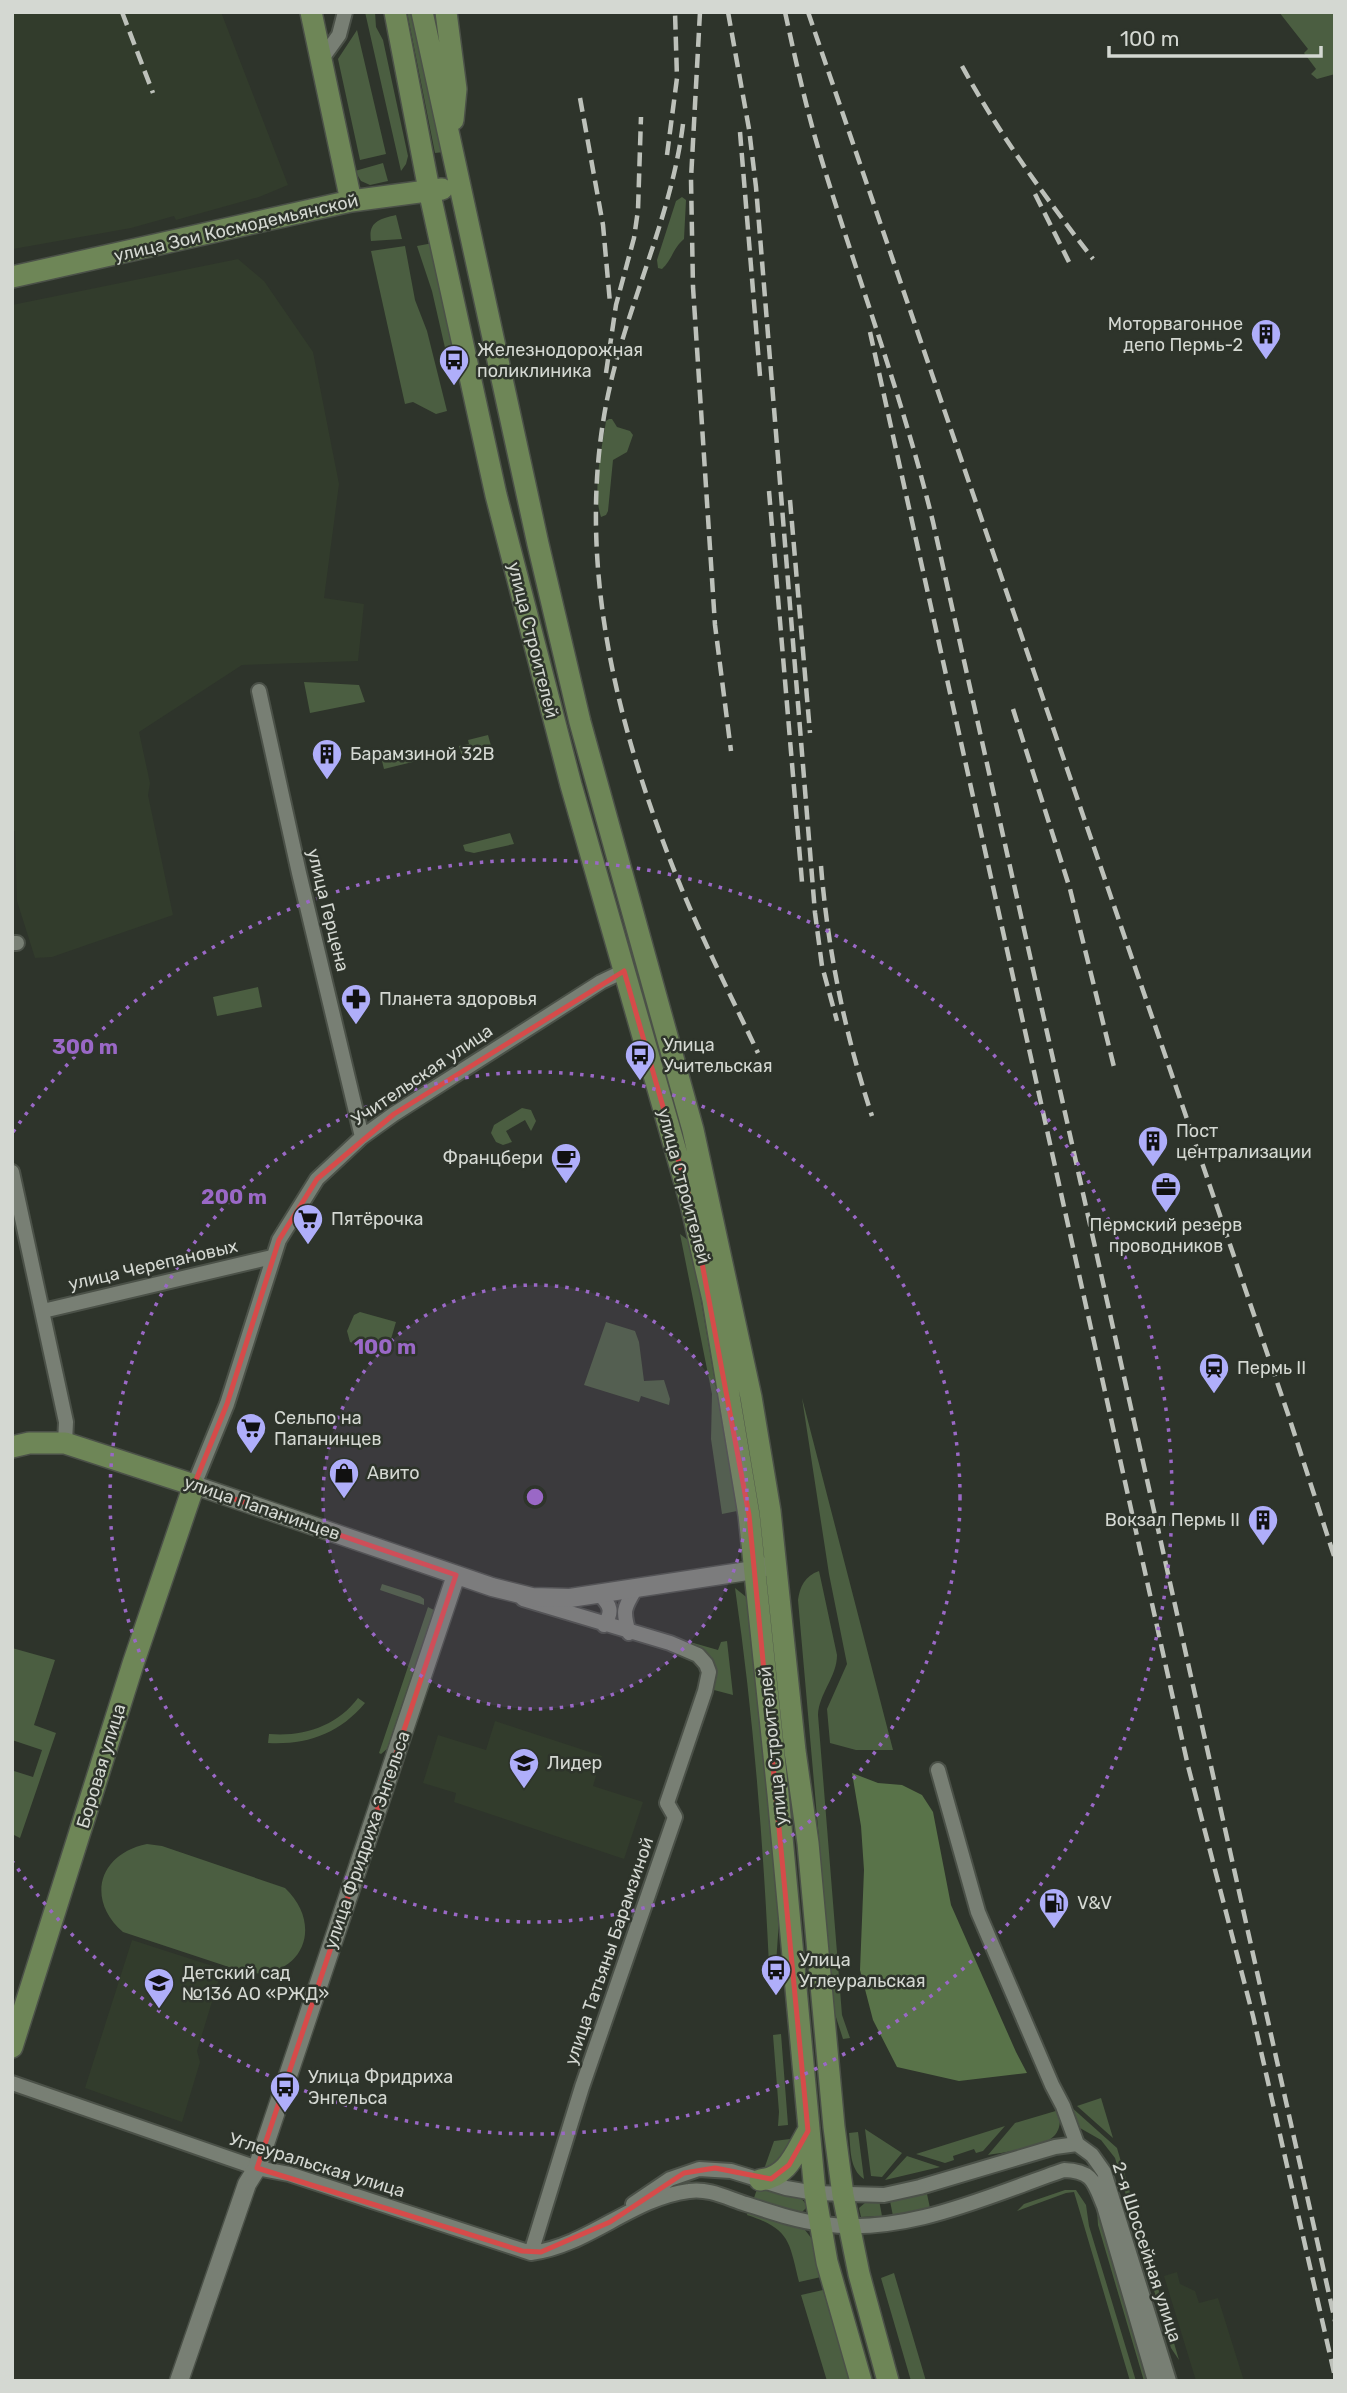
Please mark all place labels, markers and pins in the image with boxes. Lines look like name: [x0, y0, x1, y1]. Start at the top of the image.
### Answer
place label: Моторвагонное депо Пермь-2: [1108, 313, 1243, 356]
building icon: Моторвагонное депо Пермь-2: [1249, 317, 1283, 361]
place label: Железнодорожная поликлиника: [477, 339, 643, 382]
bus stop icon: Железнодорожная поликлиника: [437, 343, 471, 387]
building icon: Барамзиной 32В: [310, 737, 344, 781]
place label: Барамзиной 32В: [350, 743, 495, 765]
pharmacy icon: Планета здоровья: [339, 982, 373, 1026]
place label: Планета здоровья: [379, 988, 537, 1010]
place label: Улица Учительская: [663, 1034, 772, 1077]
bus stop icon: Улица Учительская: [623, 1038, 657, 1082]
place label: Пост централизации: [1176, 1120, 1312, 1163]
building icon: Пост централизации: [1136, 1124, 1170, 1168]
cafe icon: Францбери: [549, 1141, 583, 1185]
place label: Францбери: [443, 1147, 543, 1169]
office icon: Пермский резерв проводников: [1149, 1170, 1183, 1214]
supermarket icon: Пятёрочка: [291, 1202, 325, 1246]
place label: Пятёрочка: [331, 1208, 424, 1230]
place label: Пермский резерв проводников: [1090, 1214, 1242, 1257]
station icon: Пермь II: [1197, 1351, 1231, 1395]
place label: Пермь II: [1237, 1357, 1306, 1379]
place label: Сельпо на Папанинцев: [274, 1407, 382, 1450]
supermarket icon: Сельпо на Папанинцев: [234, 1411, 268, 1455]
shop icon: Авито: [327, 1456, 361, 1500]
place label: Авито: [367, 1462, 420, 1484]
centre of rings: [523, 1485, 547, 1509]
building icon: Вокзал Пермь II: [1246, 1503, 1280, 1547]
place label: Вокзал Пермь II: [1105, 1509, 1240, 1531]
school or university icon: Лидер: [507, 1746, 541, 1790]
place label: Лидер: [547, 1752, 602, 1774]
fuel station icon: V&V: [1037, 1886, 1071, 1930]
place label: V&V: [1077, 1892, 1112, 1914]
place label: Улица Углеуральская: [799, 1949, 926, 1992]
bus stop icon: Улица Углеуральская: [759, 1953, 793, 1997]
place label: Детский сад №136 АО «РЖД»: [182, 1962, 329, 2005]
school or university icon: Детский сад №136 АО «РЖД»: [142, 1966, 176, 2010]
place label: Улица Фридриха Энгельса: [308, 2066, 453, 2109]
bus stop icon: Улица Фридриха Энгельса: [268, 2070, 302, 2114]

